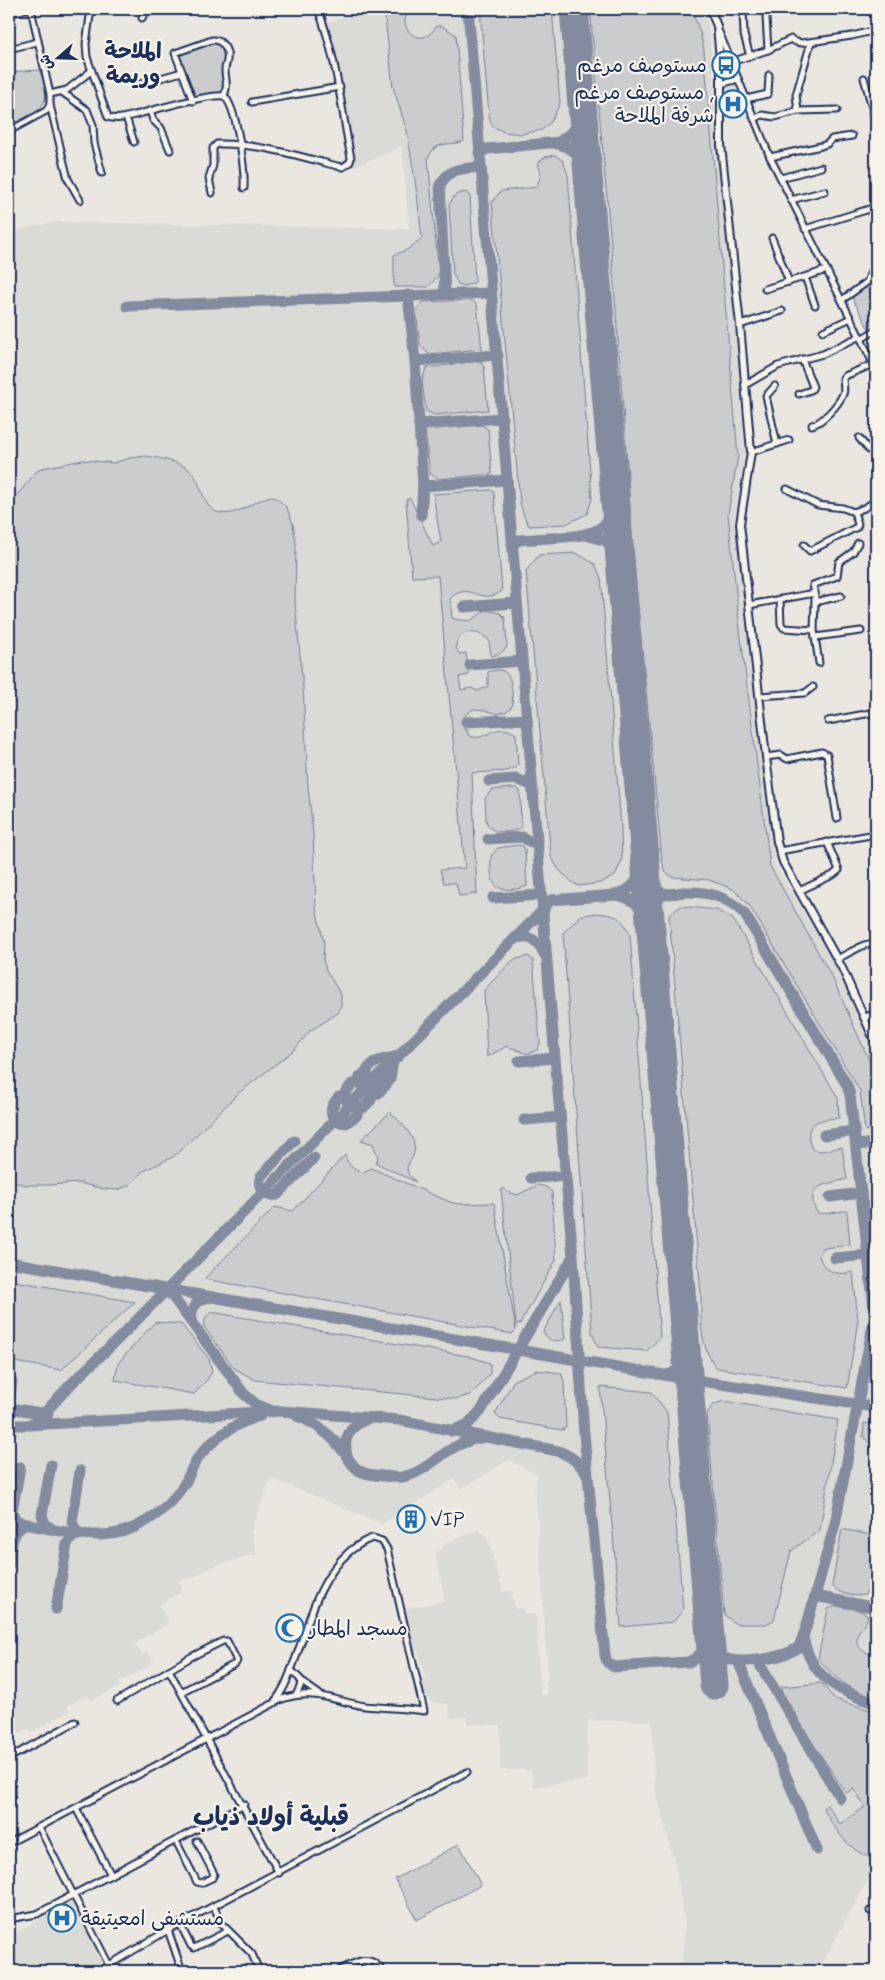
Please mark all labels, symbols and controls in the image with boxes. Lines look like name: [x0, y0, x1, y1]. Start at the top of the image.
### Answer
north arrow: [32, 32, 82, 82]
district label: الملاحة وريمة: [104, 38, 162, 91]
bus stop icon: مستوصف مرغم: [711, 50, 741, 80]
text: ش: [36, 52, 58, 72]
place label: مستوصف مرغم: [577, 53, 707, 80]
place label: مستوصف مرغم , شرفة الملاحة: [574, 80, 714, 130]
hospital icon: مستوصف مرغم , شرفة الملاحة: [718, 89, 748, 119]
building icon: VIP: [396, 1504, 426, 1534]
place label: VIP: [430, 1507, 465, 1534]
mosque icon: مسجد المطار: [275, 1613, 305, 1643]
place label: مسجد المطار: [307, 1616, 408, 1643]
district label: قبلية أولاد ذياب: [193, 1801, 349, 1835]
hospital icon: مستشفى امعيتيقة: [47, 1903, 77, 1933]
place label: مستشفى امعيتيقة: [81, 1906, 224, 1933]

